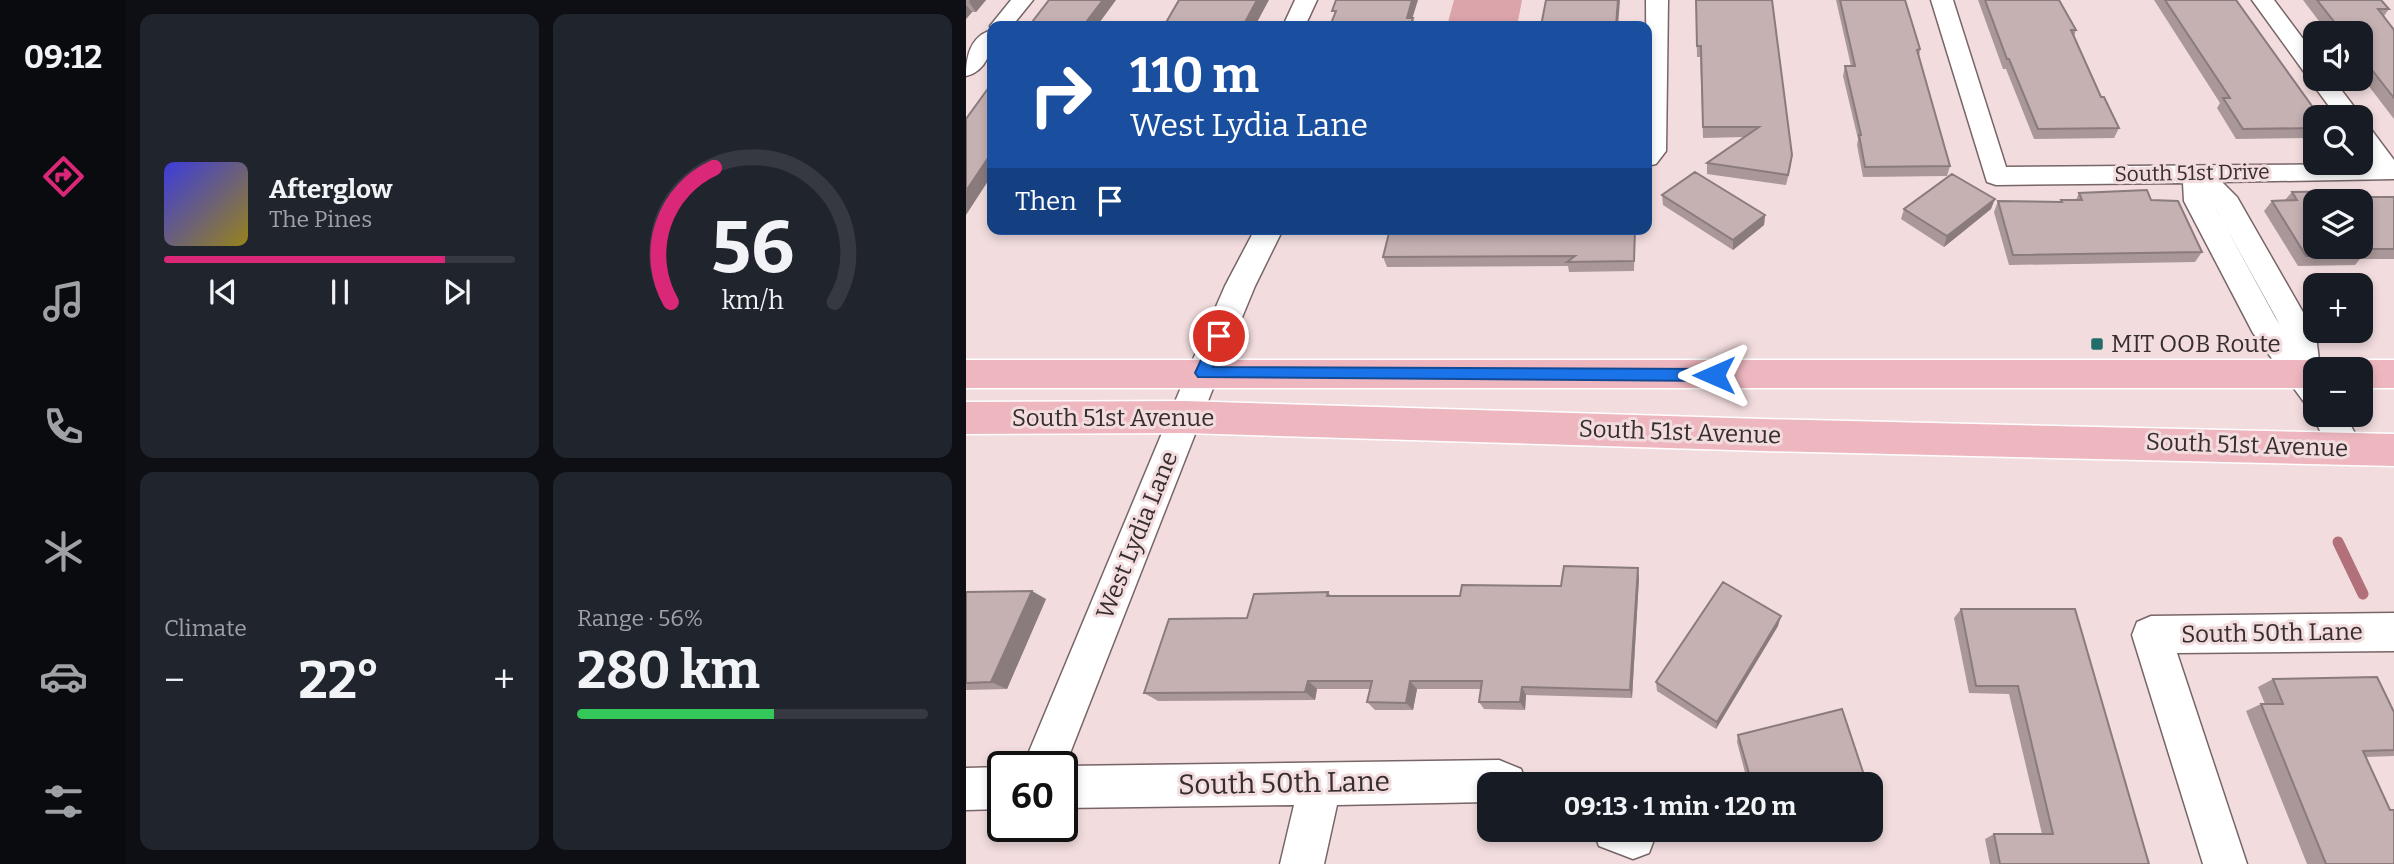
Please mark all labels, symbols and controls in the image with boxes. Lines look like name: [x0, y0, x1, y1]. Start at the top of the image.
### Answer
map controls: [2303, 21, 2373, 427]
button: sound: [2303, 21, 2373, 91]
text: 09:12: [24, 38, 102, 76]
text: 110 m: [1130, 46, 1259, 105]
icon: right: [1015, 49, 1106, 140]
button: search: [2303, 105, 2373, 175]
text: West Lydia Lane: [1130, 106, 1368, 144]
icon: directions: [39, 152, 88, 201]
street label: South 51st Drive: [2114, 159, 2270, 187]
text: Afterglow: [269, 174, 392, 205]
icon: arrive: [1091, 182, 1129, 220]
text: Then: [1015, 186, 1077, 217]
button: layers: [2303, 189, 2373, 259]
text: The Pines: [269, 205, 372, 233]
text: 56: [711, 205, 794, 292]
icon: previous: [204, 273, 242, 311]
icon: pause: [321, 273, 359, 311]
icon: next: [438, 273, 476, 311]
button: +: [2303, 273, 2373, 343]
icon: music: [39, 277, 88, 326]
text: km/h: [722, 286, 784, 316]
pin: [1189, 306, 1249, 366]
icon: arrive: [1200, 317, 1238, 355]
place label: MIT OOB Route: [2111, 330, 2281, 358]
marker: MIT OOB Route: [2089, 336, 2105, 352]
position arrow: [1677, 338, 1751, 412]
button: −: [2303, 357, 2373, 427]
icon: phone: [39, 402, 88, 451]
street label: South 51st Avenue: [1012, 404, 1214, 432]
street label: South 51st Avenue: [1578, 414, 1782, 450]
street label: South 51st Avenue: [2145, 427, 2349, 463]
street label: West Lydia Lane: [1091, 447, 1183, 623]
icon: climate: [39, 527, 88, 576]
text: Range · 56%: [577, 604, 703, 632]
text: Climate: [164, 614, 247, 642]
street label: South 50th Lane: [2181, 617, 2363, 649]
text: 280 km: [577, 639, 760, 702]
text: 22°: [298, 649, 380, 712]
icon: car: [39, 652, 88, 701]
text: −: [164, 657, 185, 703]
text: +: [493, 657, 515, 703]
speed limit sign: 60: [987, 751, 1078, 842]
street label: South 50th Lane: [1178, 765, 1390, 801]
icon: filters: [39, 777, 88, 826]
text: 09:13 · 1 min · 120 m: [1564, 791, 1796, 822]

